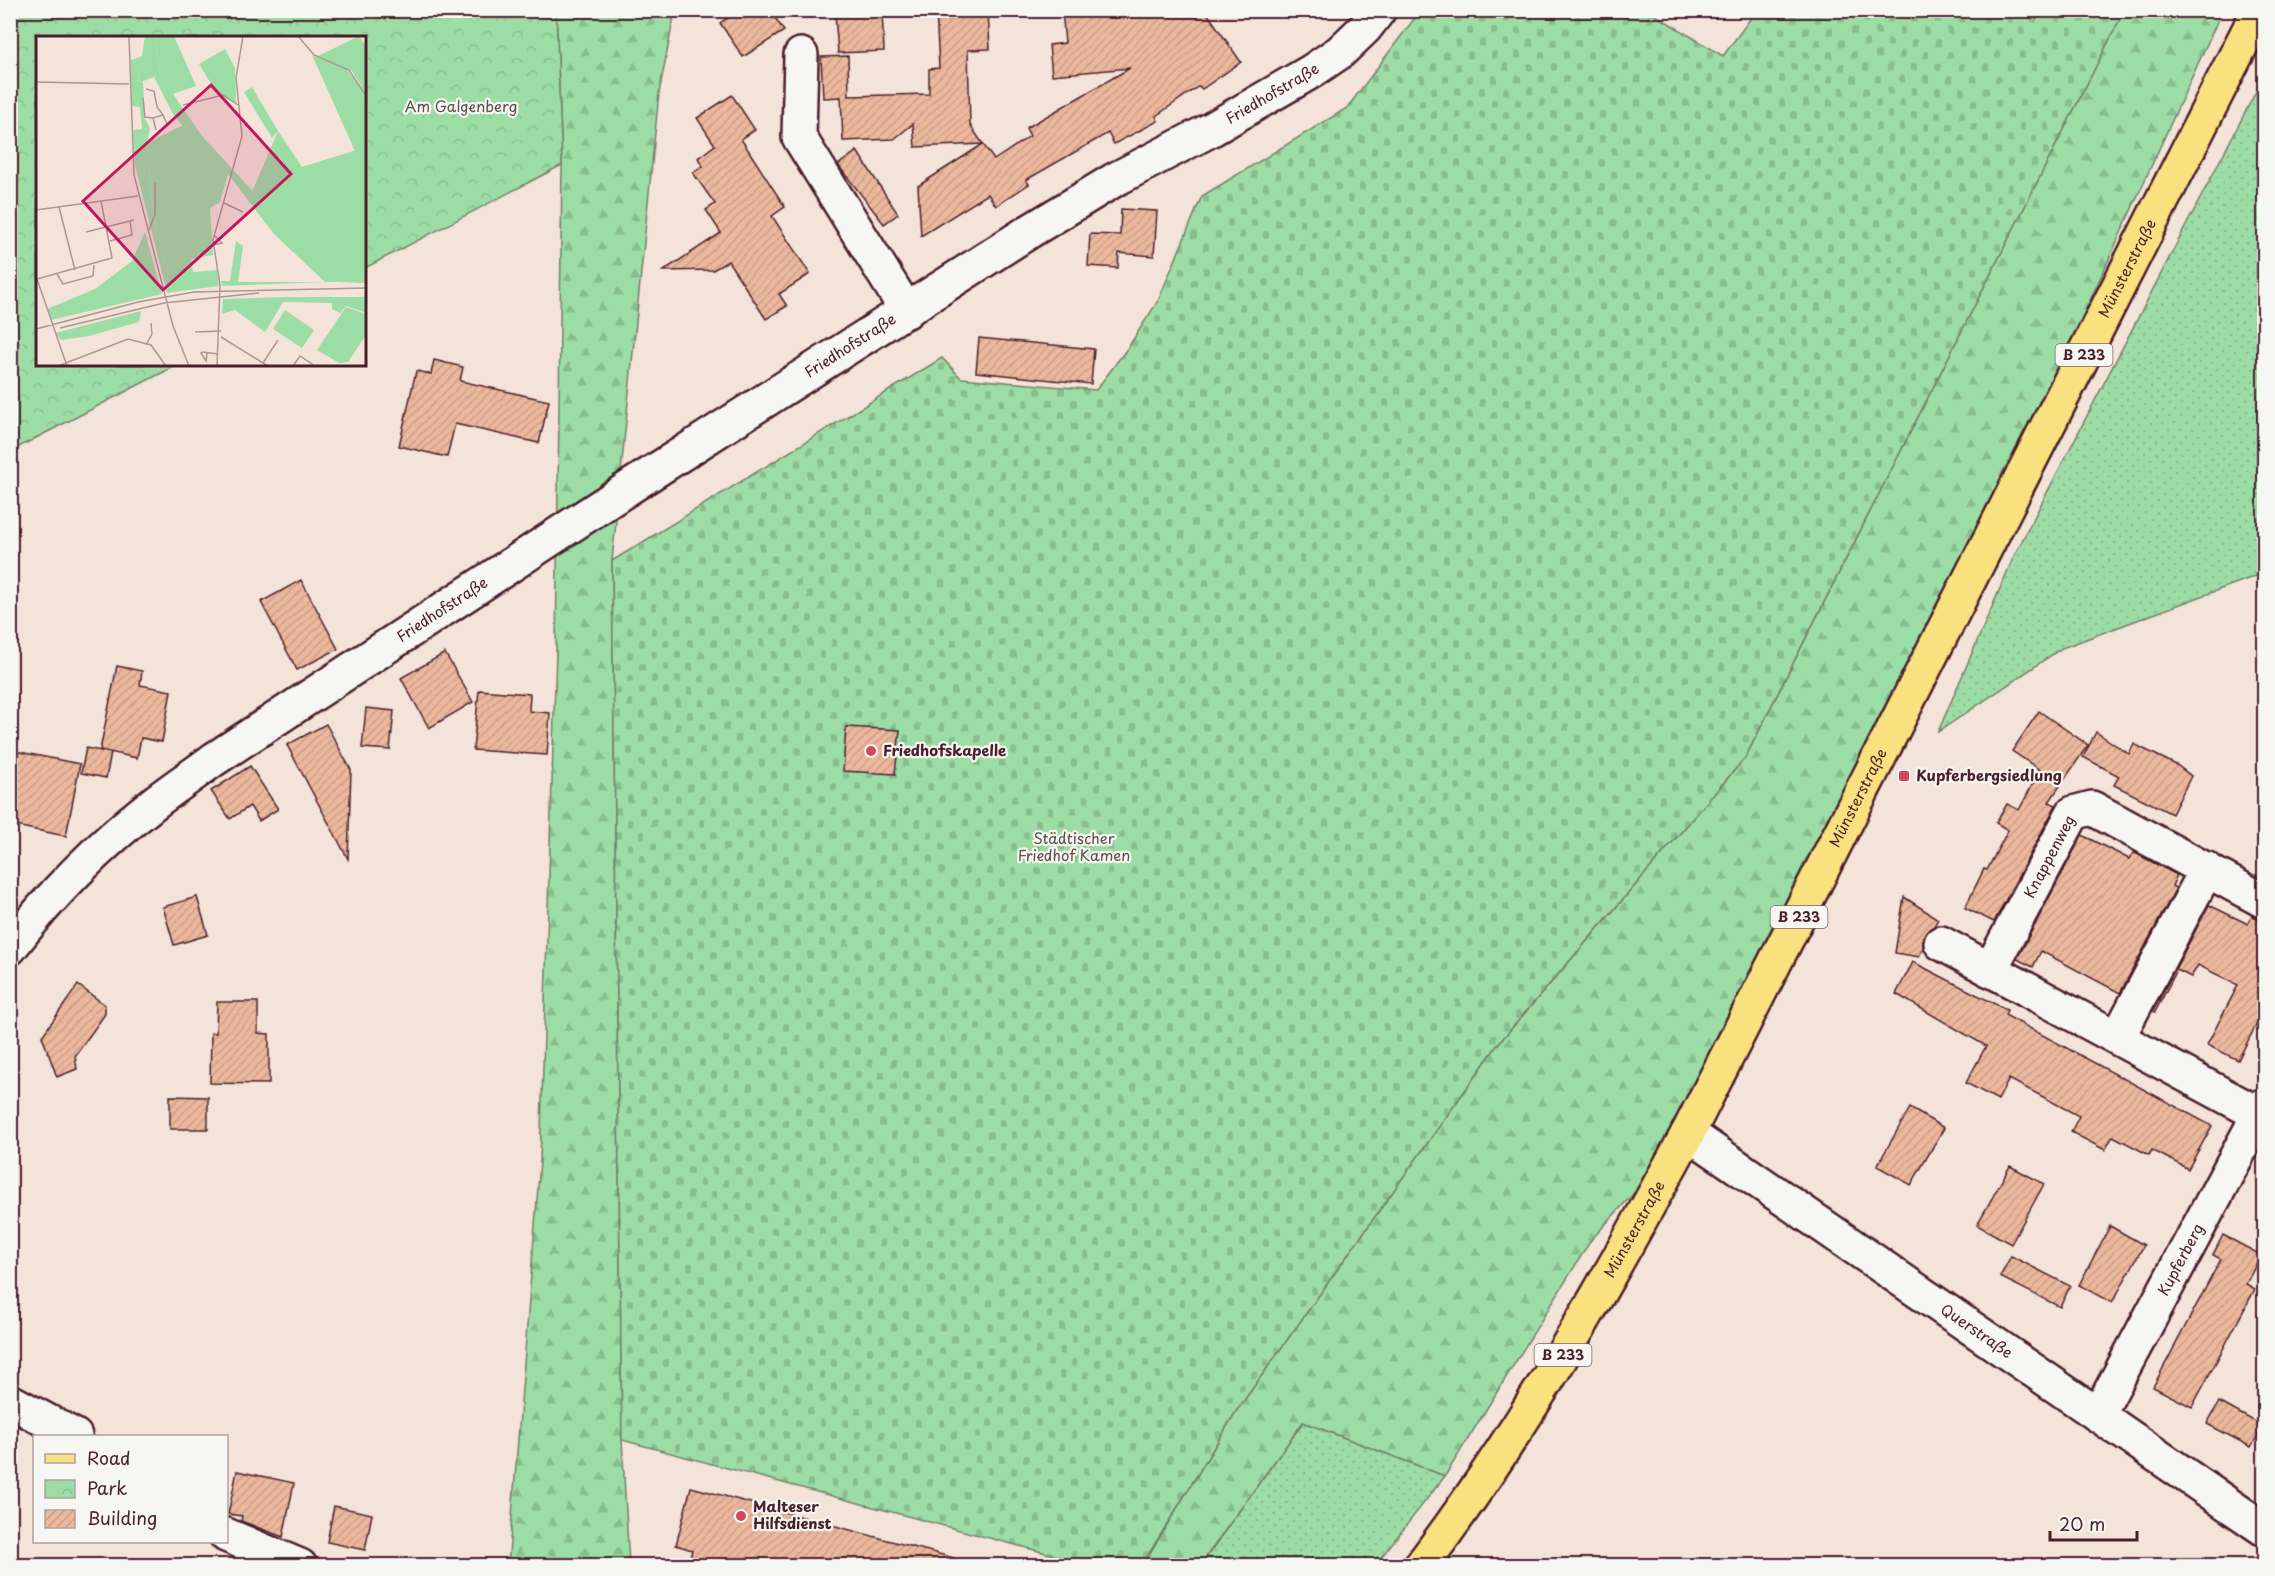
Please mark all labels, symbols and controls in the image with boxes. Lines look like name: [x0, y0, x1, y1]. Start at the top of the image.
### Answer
inset map: [36, 36, 366, 366]
street label: Friedhofstraße: [1221, 56, 1323, 129]
park label: Am Galgenberg: [405, 94, 517, 117]
street label: Münsterstraße: [2091, 214, 2161, 321]
street label: Friedhofstraße: [799, 307, 900, 383]
road number: B 233: [2056, 344, 2112, 366]
street label: Friedhofstraße: [391, 570, 492, 647]
place label: Friedhofskapelle: [883, 738, 1006, 761]
marker: Friedhofskapelle: [864, 744, 878, 758]
street label: Münsterstraße: [1822, 744, 1892, 851]
place label: Kupferbergsiedlung: [1916, 763, 2062, 786]
marker: Kupferbergsiedlung: [1897, 769, 1911, 783]
street label: Knappenweg: [2017, 810, 2080, 902]
park label: Städtischer Friedhof Kamen: [1018, 826, 1130, 866]
road number: B 233: [1770, 906, 1828, 928]
street label: Münsterstraße: [1597, 1176, 1670, 1282]
street label: Kupferberg: [2151, 1219, 2209, 1299]
street label: Querstraße: [1937, 1297, 2018, 1363]
road number: B 233: [1534, 1344, 1592, 1366]
legend: [33, 1435, 228, 1543]
text: Road: [87, 1444, 131, 1471]
text: Park: [87, 1474, 127, 1501]
place label: Malteser Hilfsdienst: [753, 1494, 832, 1534]
text: Building: [87, 1504, 157, 1531]
scale bar: [2050, 1504, 2137, 1542]
marker: Malteser Hilfsdienst: [734, 1509, 748, 1523]
text: 20 m: [2059, 1510, 2105, 1537]

